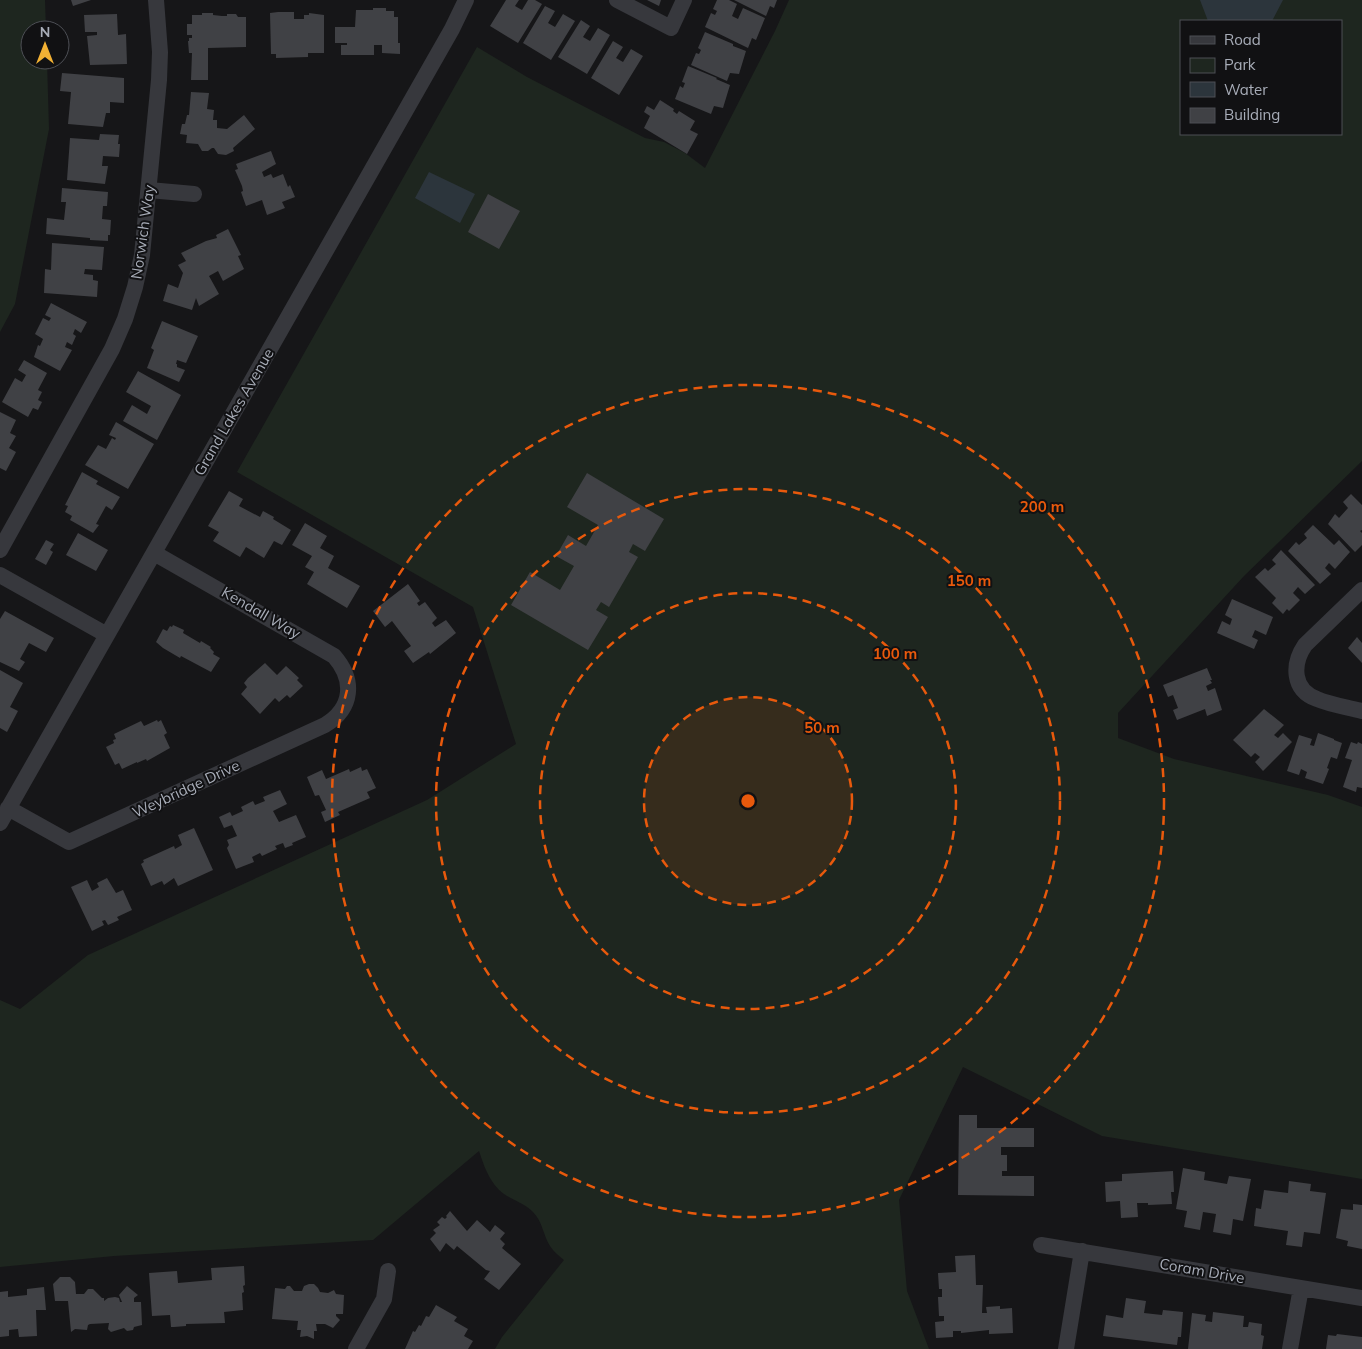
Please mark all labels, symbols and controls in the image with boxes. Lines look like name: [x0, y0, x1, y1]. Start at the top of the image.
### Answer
north arrow: [20, 20, 70, 70]
legend: [1180, 20, 1342, 135]
text: N: [40, 23, 50, 41]
text: Road: [1224, 30, 1261, 49]
text: Park: [1224, 55, 1256, 74]
text: Water: [1224, 80, 1268, 99]
text: Building: [1224, 105, 1280, 124]
street label: Norwich Way: [126, 183, 159, 280]
street label: Grand Lakes Avenue: [189, 345, 278, 479]
text: 200 m: [1020, 497, 1064, 516]
text: 150 m: [947, 571, 991, 590]
street label: Kendall Way: [218, 582, 304, 643]
text: 100 m: [873, 644, 917, 663]
text: 50 m: [804, 718, 840, 737]
street label: Weybridge Drive: [129, 755, 242, 822]
centre of rings: [739, 792, 757, 810]
street label: Coram Drive: [1158, 1254, 1246, 1287]

